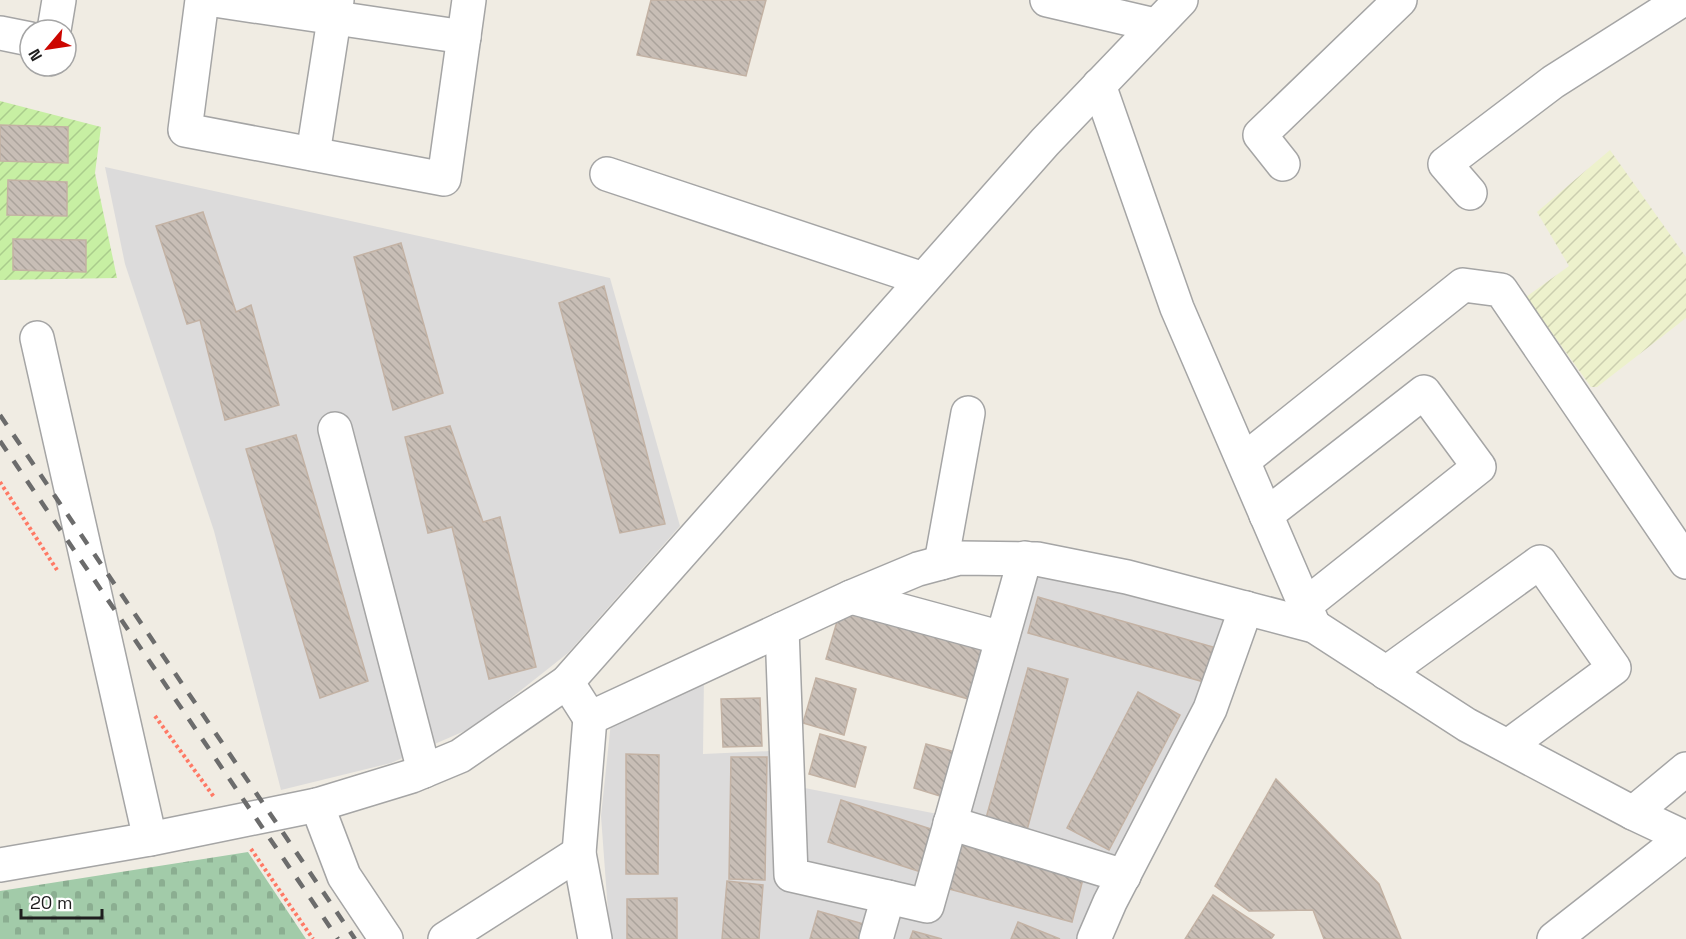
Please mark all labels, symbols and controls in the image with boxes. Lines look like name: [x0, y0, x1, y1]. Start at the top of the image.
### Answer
north arrow: [18, 18, 78, 78]
text: N: [24, 45, 47, 65]
scale bar: [21, 882, 102, 920]
text: 20 m: [30, 891, 73, 914]

